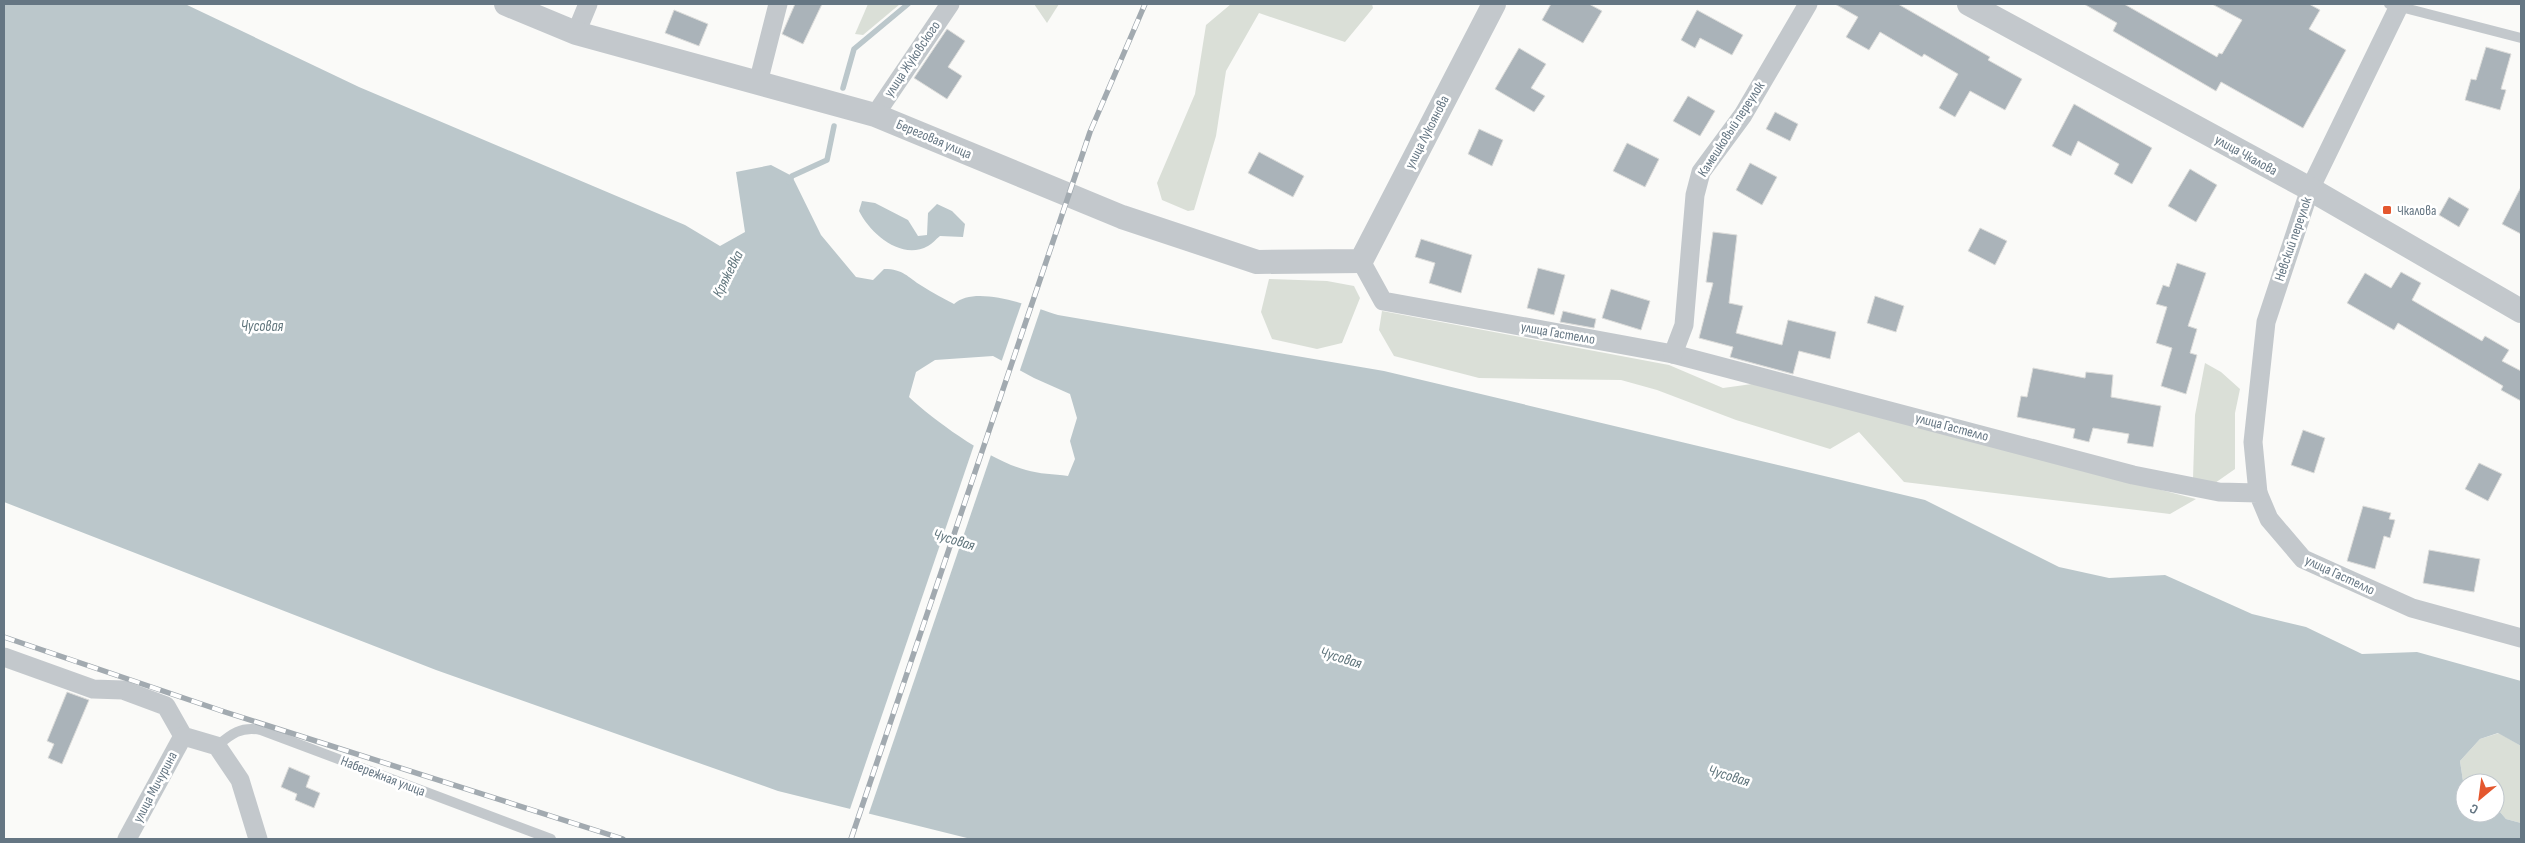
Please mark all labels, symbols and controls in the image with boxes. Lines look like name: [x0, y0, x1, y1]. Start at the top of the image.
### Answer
street label: улица Жуковского: [880, 17, 944, 100]
street label: Камешковый переулок: [1694, 78, 1769, 180]
street label: улица Лукоянова: [1401, 93, 1453, 171]
street label: Береговая улица: [894, 115, 974, 163]
street label: улица Чкалова: [2212, 131, 2280, 179]
street label: Невский переулок: [2271, 194, 2316, 283]
place label: Чкалова: [2397, 202, 2436, 219]
marker: Чкалова: [2381, 204, 2393, 216]
water label: Кряжевка: [708, 248, 748, 300]
water label: Чусовая: [241, 317, 284, 336]
street label: улица Гастелло: [1520, 318, 1597, 348]
street label: улица Гастелло: [1914, 409, 1991, 445]
water label: Чусовая: [931, 525, 977, 555]
street label: улица Гастелло: [2302, 551, 2378, 599]
water label: Чусовая: [1318, 643, 1364, 673]
street label: улица Мичурина: [129, 749, 181, 825]
street label: Набережная улица: [338, 752, 428, 800]
water label: Чусовая: [1706, 761, 1752, 791]
north arrow: [2455, 773, 2505, 823]
text: С: [2467, 800, 2481, 818]

